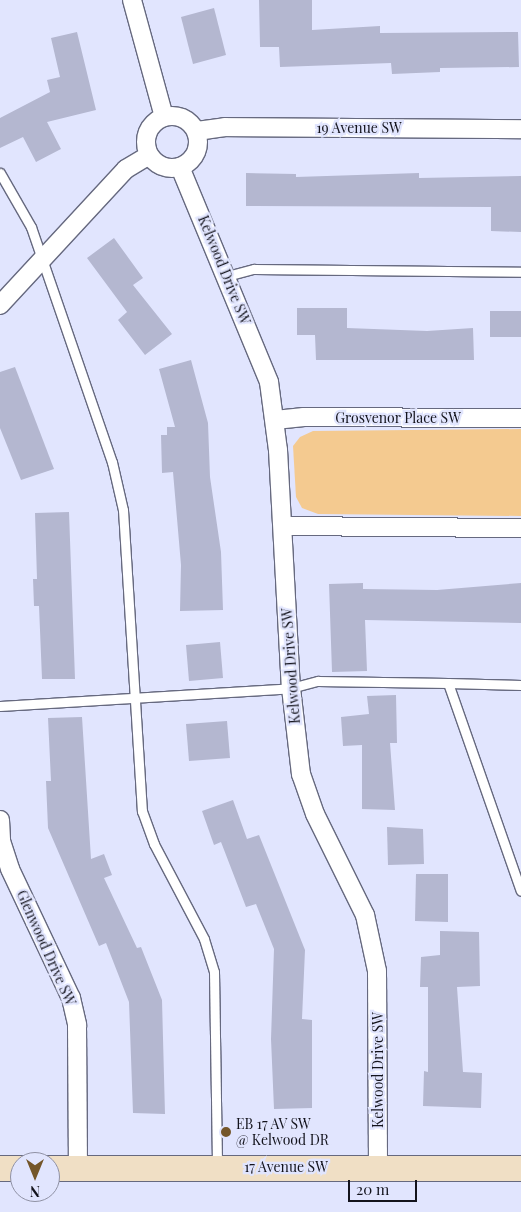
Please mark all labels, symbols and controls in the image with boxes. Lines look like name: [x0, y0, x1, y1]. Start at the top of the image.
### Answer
street label: 19 Avenue SW: [316, 120, 402, 136]
street label: Kelwood Drive SW: [195, 213, 253, 327]
street label: Grosvenor Place SW: [335, 410, 461, 426]
street label: Kelwood Drive SW: [279, 608, 303, 724]
street label: Glenwood Drive SW: [13, 888, 79, 1008]
street label: Kelwood Drive SW: [370, 1012, 386, 1128]
place label: EB 17 AV SW @ Kelwood DR: [236, 1116, 329, 1148]
marker: EB 17 AV SW @ Kelwood DR: [220, 1126, 232, 1138]
north arrow: [10, 1152, 60, 1202]
street label: 17 Avenue SW: [244, 1159, 328, 1175]
scale bar: [351, 1170, 420, 1202]
text: 20 m: [356, 1179, 389, 1199]
text: N: [30, 1182, 40, 1201]

